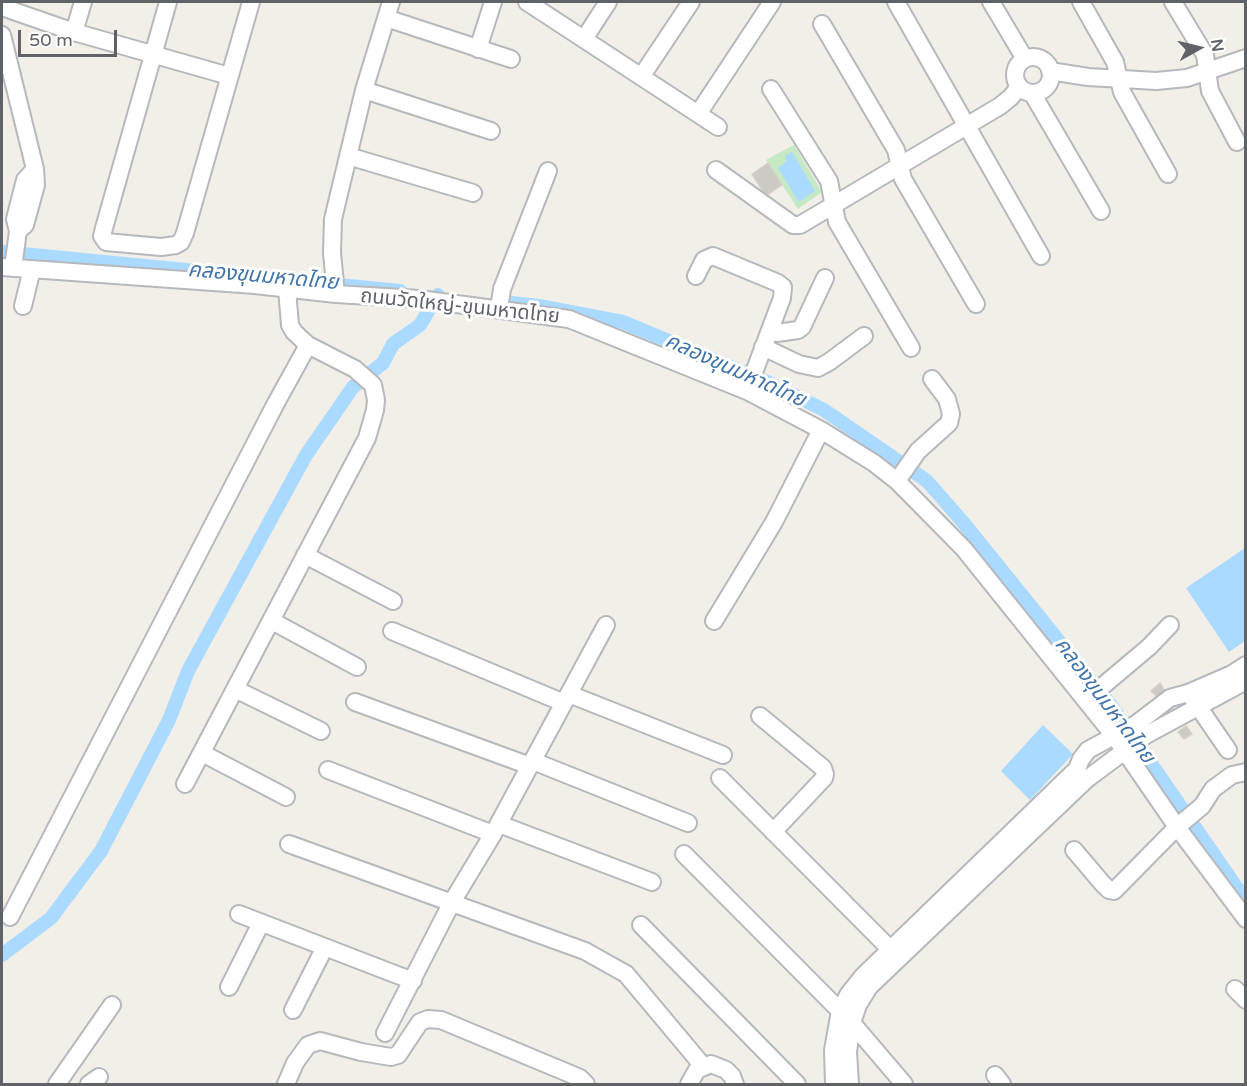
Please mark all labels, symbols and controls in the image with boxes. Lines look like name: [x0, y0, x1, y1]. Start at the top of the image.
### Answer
scale bar: [21, 18, 120, 56]
north arrow: [1169, 18, 1229, 78]
text: 50 m: [29, 29, 73, 51]
text: N: [1206, 38, 1228, 53]
water label: คลองขุนมหาดไทย: [187, 258, 339, 296]
street label: ถนนวัดใหญ่-ขุนมหาดไทย: [359, 285, 561, 329]
water label: คลองขุนมหาดไทย: [661, 329, 809, 413]
water label: คลองขุนมหาดไทย: [1049, 633, 1159, 769]

